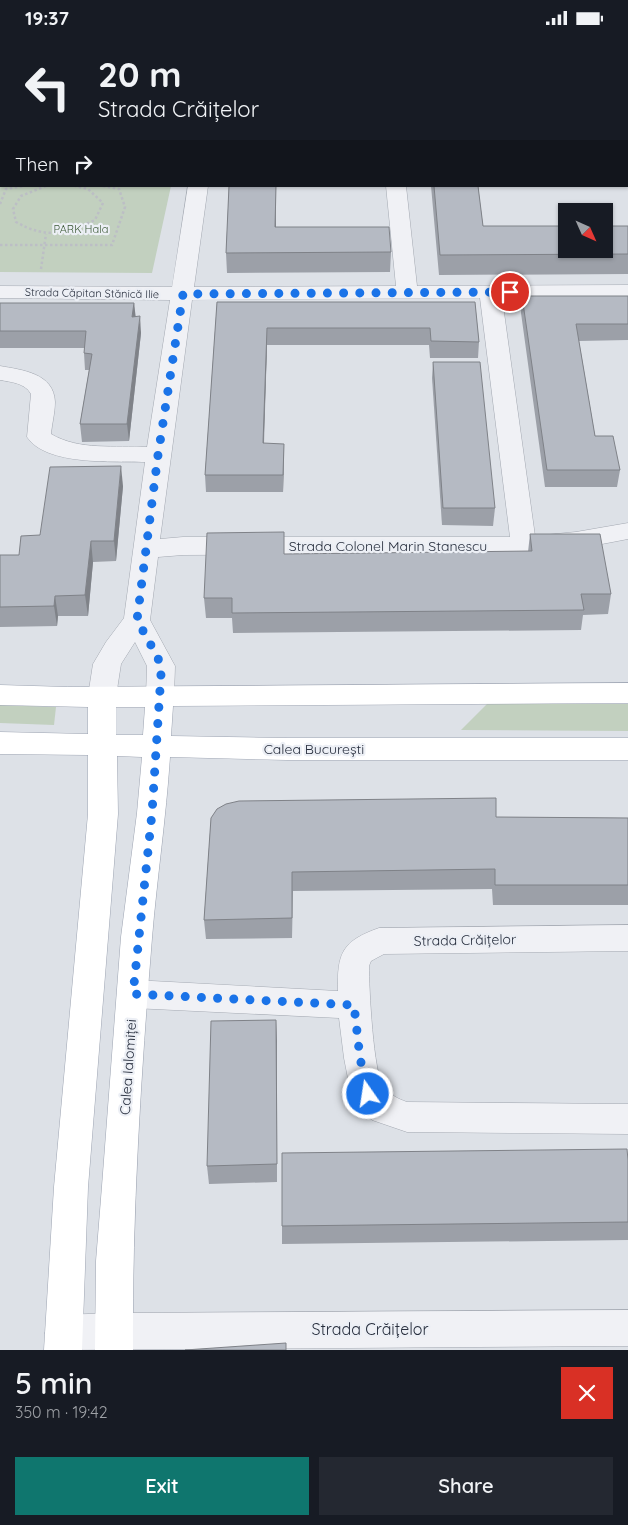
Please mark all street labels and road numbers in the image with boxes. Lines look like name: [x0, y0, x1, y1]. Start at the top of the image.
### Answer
street label: Strada Căpitan Stănică Ilie: [25, 285, 159, 301]
street label: Strada Colonel Marin Stanescu: [289, 537, 487, 555]
street label: Calea București: [264, 740, 364, 758]
street label: Strada Crăițelor: [414, 930, 517, 950]
street label: Calea Ialomiței: [116, 1019, 140, 1115]
street label: Strada Crăițelor: [311, 1319, 429, 1339]

